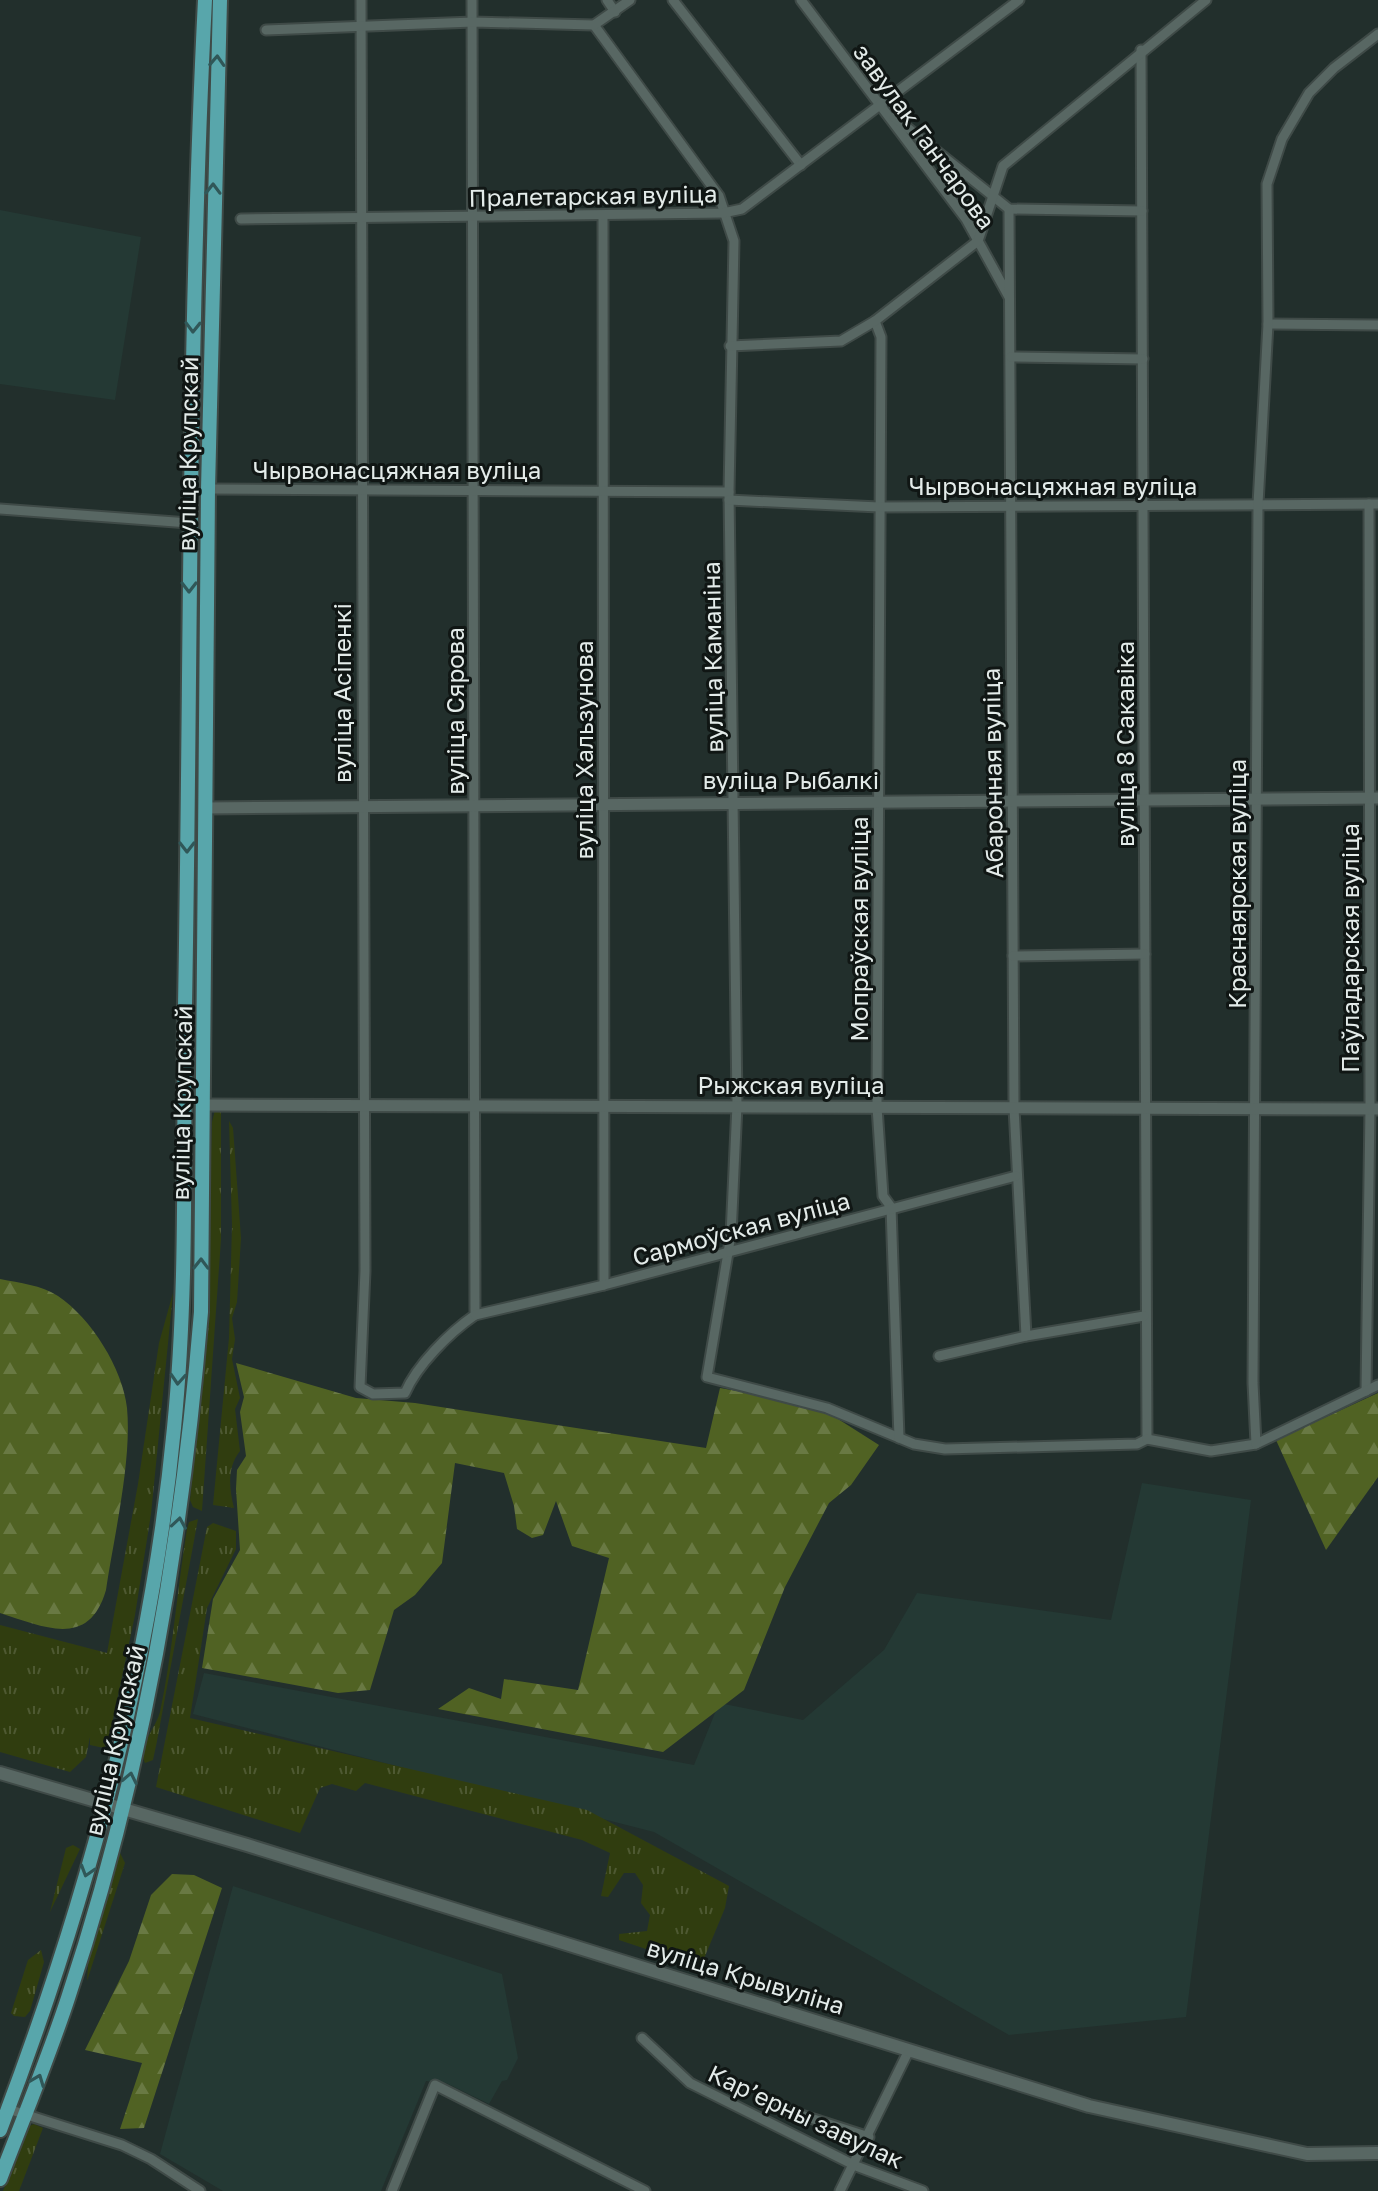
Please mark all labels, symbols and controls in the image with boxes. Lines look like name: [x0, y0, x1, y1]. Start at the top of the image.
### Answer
street label: завулак Ганчарова: [848, 38, 1002, 234]
one-way arrow: [208, 54, 225, 67]
street label: Пралетарская вуліца: [468, 178, 718, 212]
one-way arrow: [205, 182, 222, 195]
one-way arrow: [185, 321, 202, 334]
street label: вуліца Крупскай: [171, 356, 203, 552]
street label: Чырвонасцяжная вуліца: [253, 455, 541, 484]
street label: Чырвонасцяжная вуліца: [909, 471, 1197, 500]
street label: вуліца Каманіна: [696, 561, 728, 753]
one-way arrow: [180, 581, 198, 594]
street label: вуліца Асіпенкі: [327, 603, 356, 783]
street label: вуліца Сярова: [440, 627, 469, 795]
street label: вуліца Хальзунова: [569, 641, 598, 859]
street label: вуліца 8 Сакавіка: [1110, 641, 1139, 847]
street label: Абаронная вуліца: [976, 667, 1008, 879]
street label: Краснаярская вуліца: [1222, 759, 1251, 1009]
street label: вуліца Рыбалкі: [703, 765, 879, 794]
street label: Мопраўская вуліца: [844, 816, 873, 1042]
street label: Паўладарская вуліца: [1335, 823, 1364, 1073]
one-way arrow: [178, 841, 196, 854]
street label: вуліца Крупскай: [165, 1005, 197, 1201]
street label: Рыжская вуліца: [697, 1070, 885, 1099]
street label: Сармоўская вуліца: [629, 1185, 853, 1271]
one-way arrow: [193, 1257, 210, 1270]
one-way arrow: [169, 1373, 186, 1386]
one-way arrow: [170, 1516, 187, 1529]
street label: вуліца Крупскай: [78, 1642, 150, 1838]
one-way arrow: [121, 1771, 138, 1785]
one-way arrow: [81, 1864, 97, 1878]
street label: вуліца Крывуліна: [644, 1932, 848, 2020]
street label: Карʼерны завулак: [704, 2058, 908, 2174]
one-way arrow: [28, 2074, 45, 2088]

